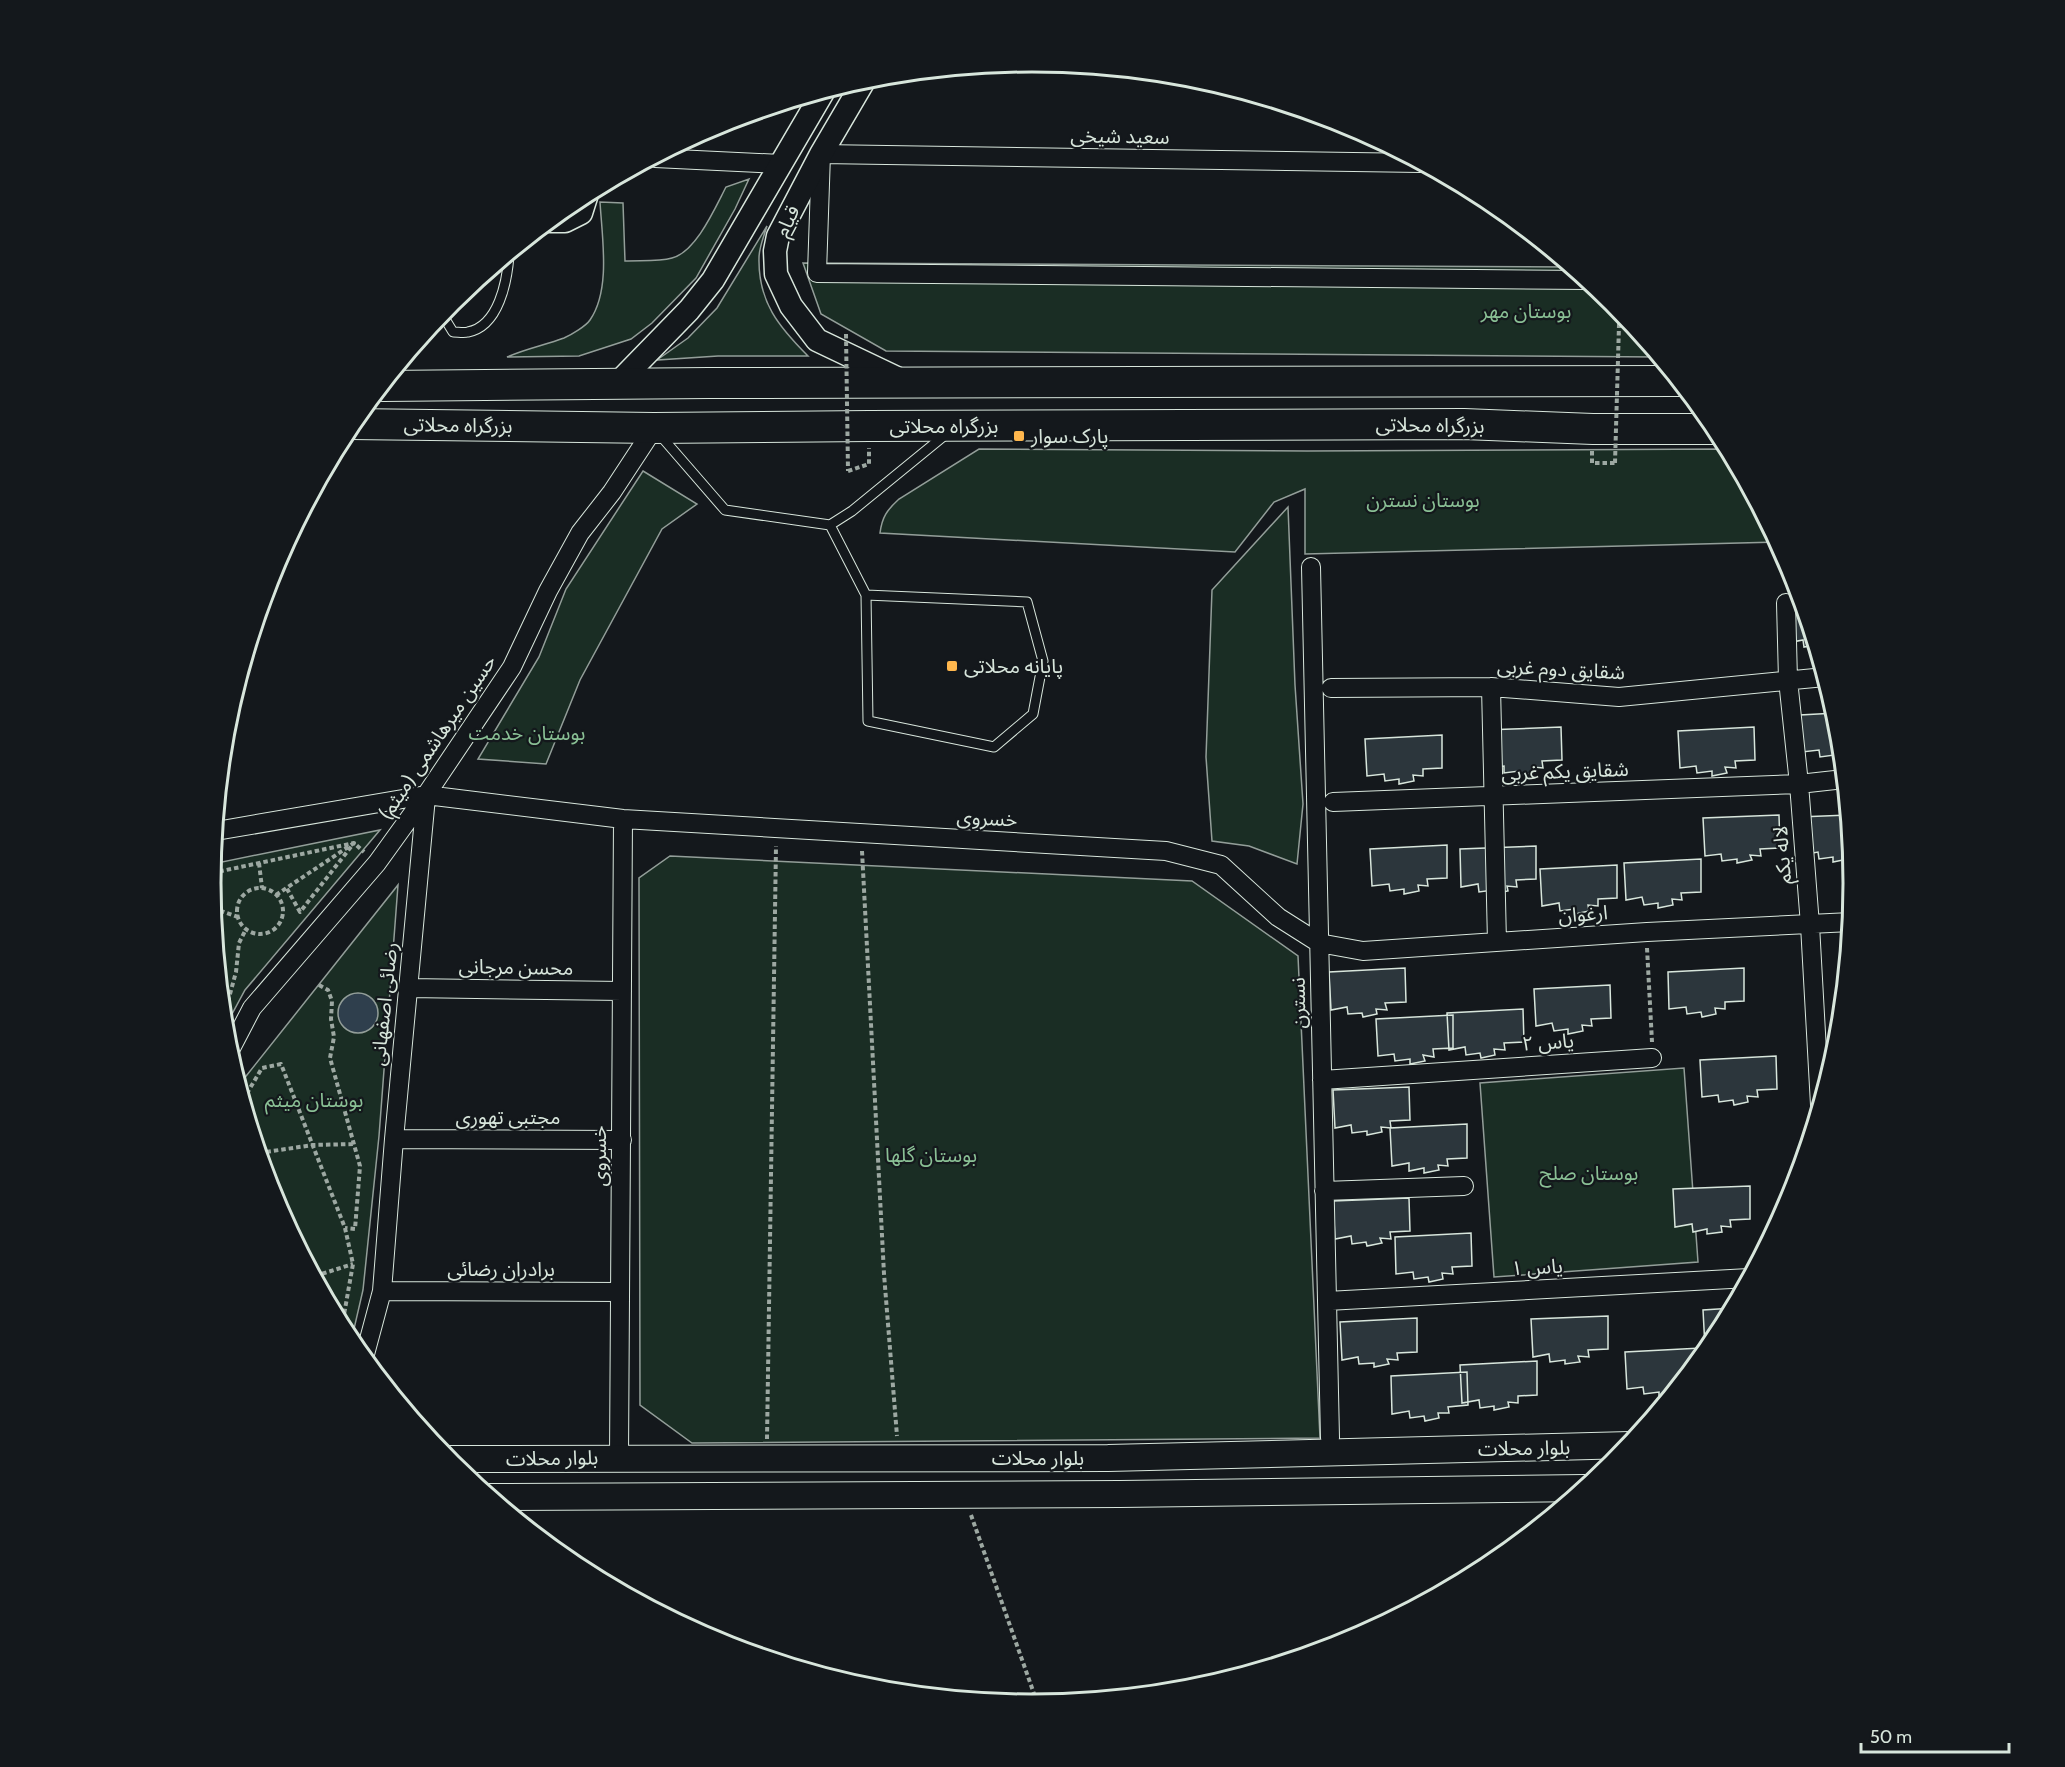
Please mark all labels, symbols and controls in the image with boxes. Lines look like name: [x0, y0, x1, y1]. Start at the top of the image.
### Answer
street label: سعید شیخی: [1070, 123, 1170, 149]
street label: قیام: [769, 201, 807, 242]
park label: بوستان مهر: [1480, 299, 1571, 323]
street label: بزرگراه محلاتی: [403, 412, 513, 438]
street label: بزرگراه محلاتی: [1375, 412, 1485, 438]
street label: بزرگراه محلاتی: [890, 414, 998, 438]
place label: پارک سوار: [1030, 424, 1109, 449]
marker: پارک سوار: [1012, 429, 1026, 443]
park label: بوستان نسترن: [1366, 488, 1480, 512]
street label: حسین میرهاشمی (میثم): [373, 650, 504, 826]
place label: پایانه محلاتی: [964, 654, 1063, 679]
street label: شقایق دوم غربی: [1496, 654, 1626, 687]
marker: پایانه محلاتی: [945, 659, 959, 673]
park label: بوستان خدمت: [469, 721, 585, 745]
street label: شقایق یکم غربی: [1501, 757, 1629, 788]
street label: خسروی: [956, 804, 1018, 832]
street label: لاله یکم: [1768, 825, 1799, 885]
street label: ارغوان: [1557, 900, 1609, 928]
street label: رضائی اصفهانی: [366, 941, 402, 1067]
street label: محسن مرجانی: [458, 954, 574, 980]
street label: نسترن: [1286, 977, 1310, 1029]
street label: یاس ۲: [1521, 1028, 1575, 1056]
park label: بوستان میثم: [265, 1088, 363, 1115]
street label: مجتبی تهوری: [456, 1105, 560, 1129]
street label: خسروی: [587, 1126, 611, 1186]
park label: بوستان گلها: [885, 1143, 977, 1167]
park label: بوستان صلح: [1539, 1161, 1639, 1188]
street label: یاس ۱: [1510, 1254, 1564, 1280]
street label: برادران رضائی: [447, 1257, 555, 1281]
street label: بلوار محلات: [1478, 1435, 1570, 1461]
street label: بلوار محلات: [506, 1445, 598, 1471]
street label: بلوار محلات: [992, 1446, 1084, 1470]
scale bar: [1861, 1716, 2010, 1754]
text: 50 m: [1870, 1726, 1912, 1748]

